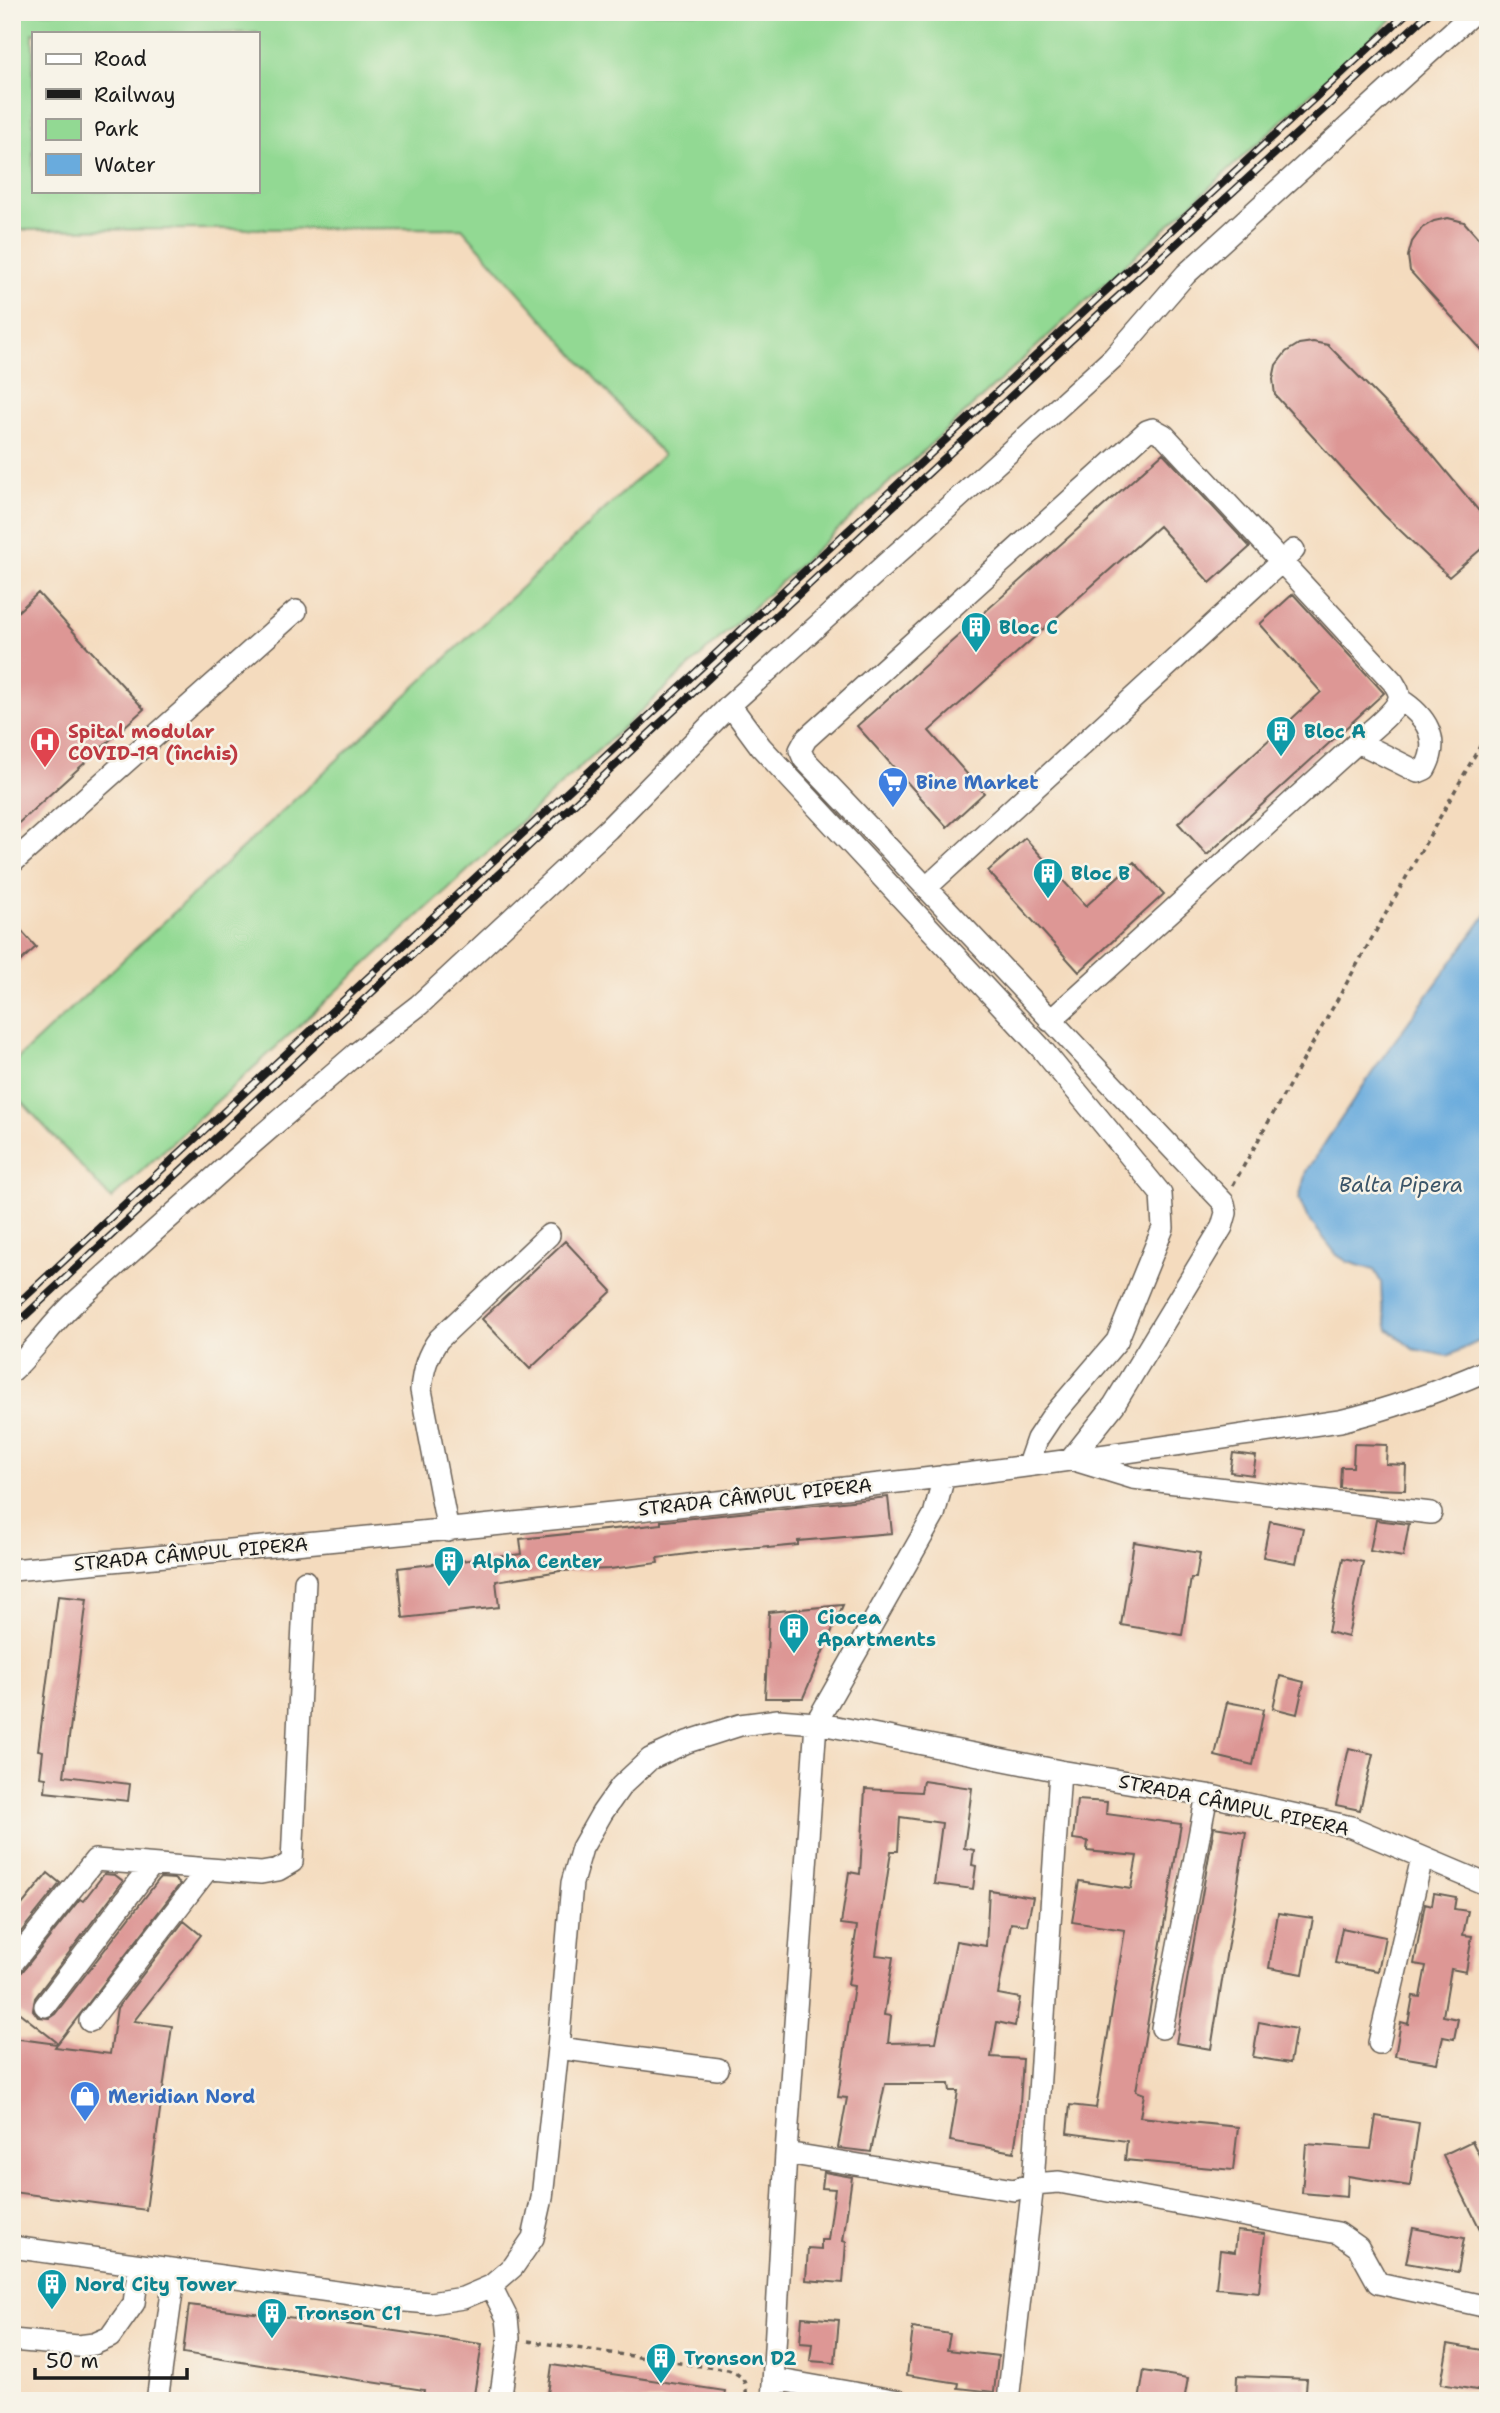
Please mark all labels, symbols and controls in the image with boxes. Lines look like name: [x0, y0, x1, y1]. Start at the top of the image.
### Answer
legend: [32, 32, 259, 192]
text: Road: [94, 45, 147, 73]
text: Railway: [94, 81, 176, 109]
text: Park: [94, 115, 139, 143]
text: Water: [94, 151, 156, 179]
building icon: Bloc C: [959, 610, 993, 654]
place label: Bloc C: [999, 615, 1058, 640]
building icon: Bloc A: [1264, 714, 1298, 758]
place label: Spital modular COVID-19 (închis): [68, 719, 238, 766]
place label: Bloc A: [1304, 719, 1366, 744]
hospital icon: Spital modular COVID-19 (închis): [28, 725, 62, 769]
supermarket icon: Bine Market: [876, 765, 910, 809]
place label: Bine Market: [916, 770, 1038, 795]
building icon: Bloc B: [1031, 856, 1065, 900]
place label: Bloc B: [1071, 861, 1130, 886]
water label: Balta Pipera: [1339, 1171, 1463, 1199]
street label: STRADA CÂMPUL PIPERA: [637, 1471, 873, 1522]
street label: STRADA CÂMPUL PIPERA: [73, 1530, 309, 1577]
building icon: Alpha Center: [432, 1544, 466, 1588]
place label: Alpha Center: [472, 1549, 602, 1574]
place label: Ciocea Apartments: [817, 1605, 936, 1652]
building icon: Ciocea Apartments: [777, 1611, 811, 1655]
street label: STRADA CÂMPUL PIPERA: [1117, 1767, 1352, 1842]
shop icon: Meridian Nord: [68, 2079, 102, 2123]
place label: Meridian Nord: [108, 2084, 255, 2109]
building icon: Nord City Tower: [35, 2267, 69, 2311]
place label: Nord City Tower: [75, 2272, 237, 2297]
building icon: Tronson C1: [255, 2296, 289, 2340]
place label: Tronson C1: [295, 2301, 401, 2326]
scale bar: [35, 2336, 187, 2380]
building icon: Tronson D2: [644, 2341, 678, 2385]
place label: Tronson D2: [684, 2346, 797, 2371]
text: 50 m: [46, 2347, 99, 2375]

